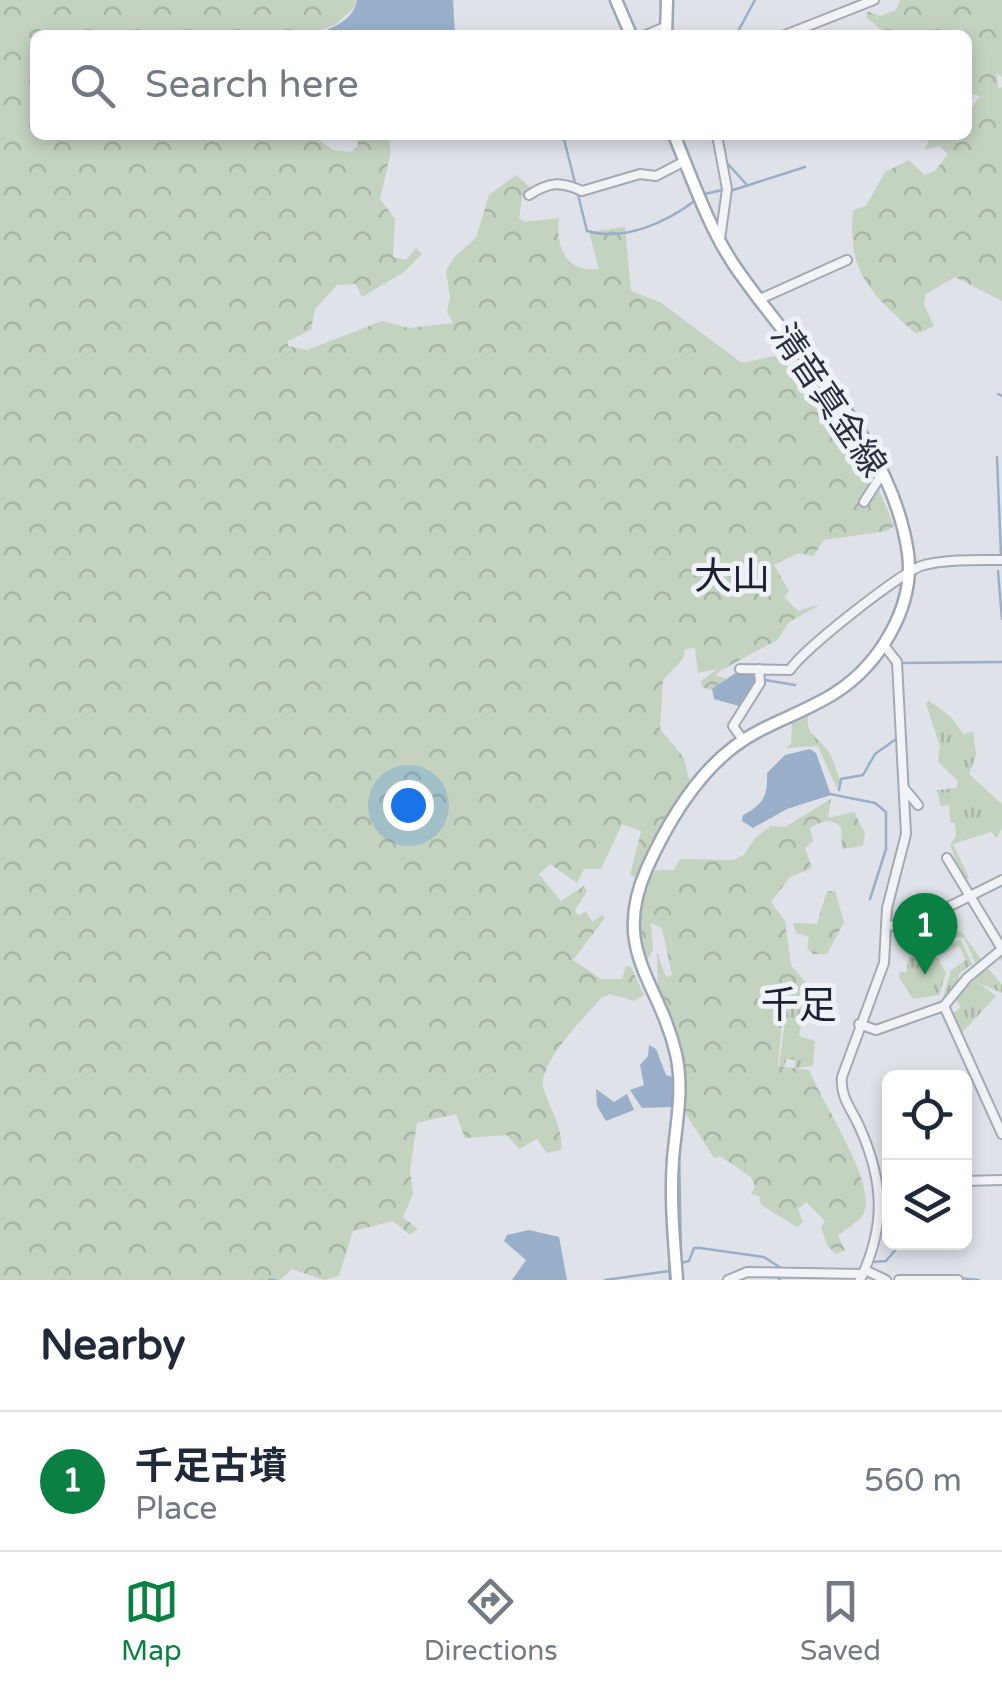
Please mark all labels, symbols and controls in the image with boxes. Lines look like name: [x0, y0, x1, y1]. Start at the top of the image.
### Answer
search box: [30, 30, 972, 140]
icon: search: [65, 58, 120, 113]
text: Search here: [145, 62, 359, 108]
street label: 清音真金線: [762, 316, 895, 485]
district label: 大山: [694, 554, 770, 600]
your location: [383, 780, 434, 831]
pin: 1: [892, 892, 958, 975]
district label: 千足: [761, 983, 837, 1029]
map controls: [882, 1070, 972, 1250]
button: locate: [882, 1070, 972, 1160]
button: layers: [882, 1160, 972, 1250]
text: Nearby: [40, 1320, 185, 1371]
text: 千足古墳: [135, 1444, 287, 1490]
text: 1: [62, 1462, 83, 1500]
text: 560 m: [864, 1462, 962, 1500]
text: Place: [135, 1490, 217, 1528]
tab: Map: [121, 1574, 182, 1668]
tab: Directions: [424, 1574, 558, 1668]
tab: Saved: [800, 1574, 881, 1668]

